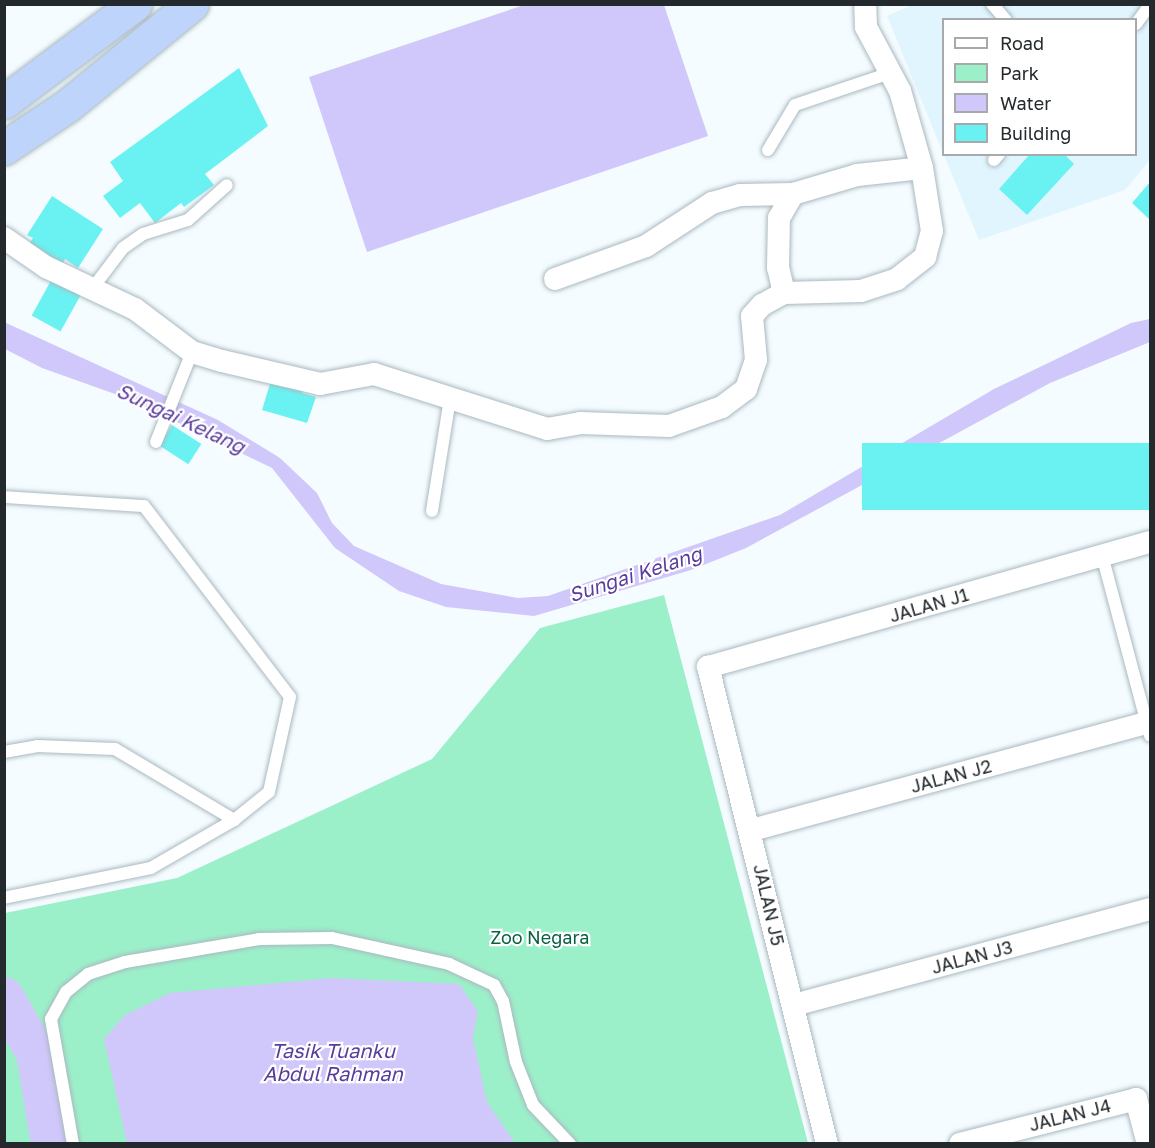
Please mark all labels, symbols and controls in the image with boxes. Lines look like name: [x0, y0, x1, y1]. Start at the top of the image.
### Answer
legend: [942, 18, 1137, 156]
text: Road: [1000, 32, 1044, 54]
text: Park: [1000, 62, 1039, 84]
text: Water: [1000, 92, 1051, 114]
text: Building: [1000, 122, 1071, 144]
water label: Sungai Kelang: [113, 378, 249, 458]
water label: Sungai Kelang: [565, 541, 705, 607]
street label: JALAN J1: [887, 583, 971, 627]
street label: JALAN J2: [908, 755, 994, 797]
street label: JALAN J5: [749, 862, 789, 948]
park label: Zoo Negara: [491, 926, 589, 948]
street label: JALAN J3: [929, 936, 1015, 978]
water label: Tasik Tuanku Abdul Rahman: [263, 1038, 403, 1085]
street label: JALAN J4: [1027, 1094, 1113, 1136]

